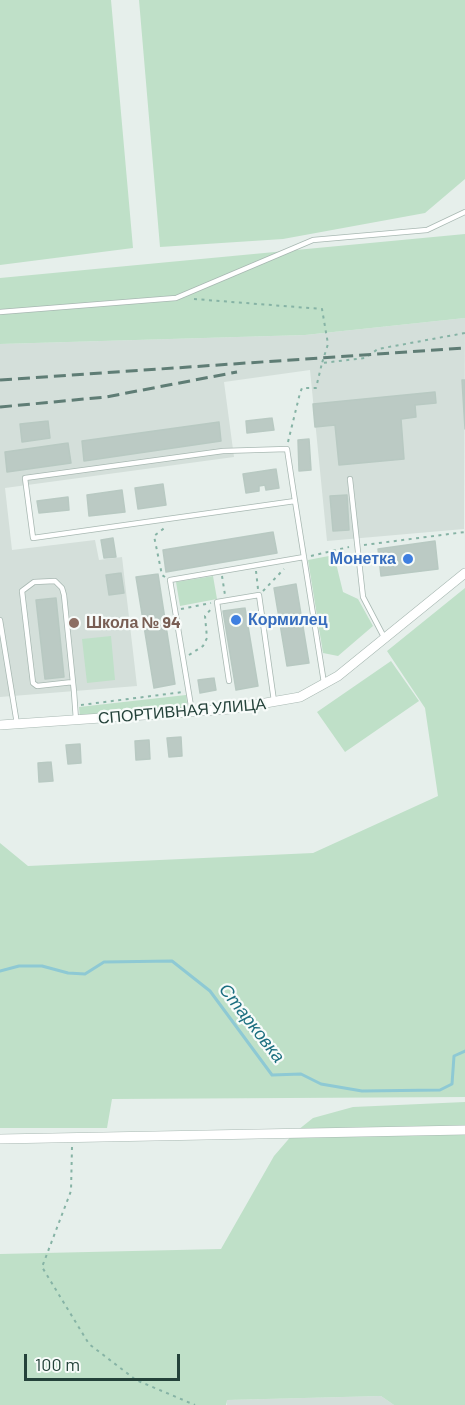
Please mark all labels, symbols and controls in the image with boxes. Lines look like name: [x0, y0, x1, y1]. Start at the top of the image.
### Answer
place label: Монетка: [330, 549, 396, 569]
marker: Монетка: [401, 552, 415, 566]
place label: Кормилец: [248, 610, 327, 630]
place label: Школа № 94: [86, 613, 181, 633]
marker: Кормилец: [229, 613, 243, 627]
marker: Школа № 94: [67, 616, 81, 630]
street label: СПОРТИВНАЯ УЛИЦА: [97, 694, 267, 728]
water label: Старковка: [214, 979, 290, 1067]
scale bar: [27, 1342, 183, 1380]
text: 100 m: [35, 1353, 80, 1375]

